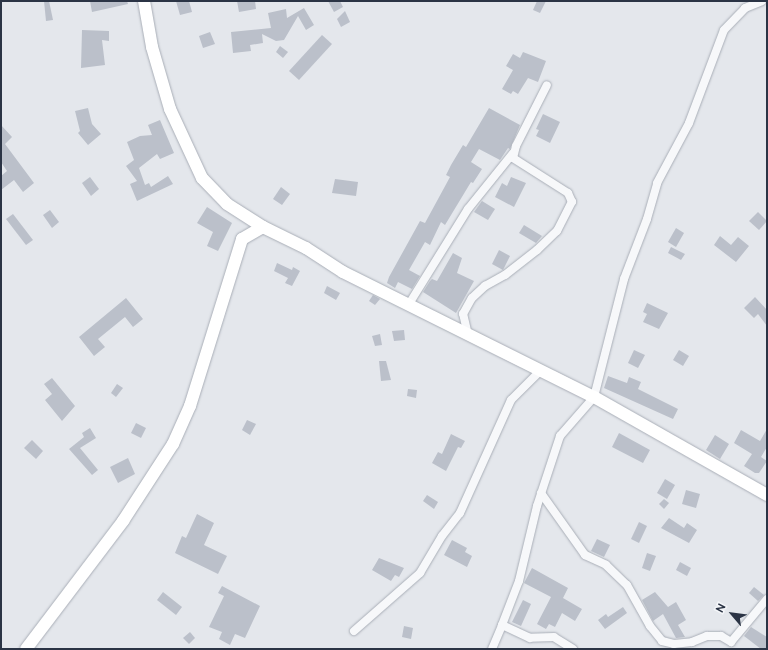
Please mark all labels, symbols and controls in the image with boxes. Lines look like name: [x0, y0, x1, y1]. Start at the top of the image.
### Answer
north arrow: [712, 594, 752, 634]
text: N: [713, 601, 729, 615]

